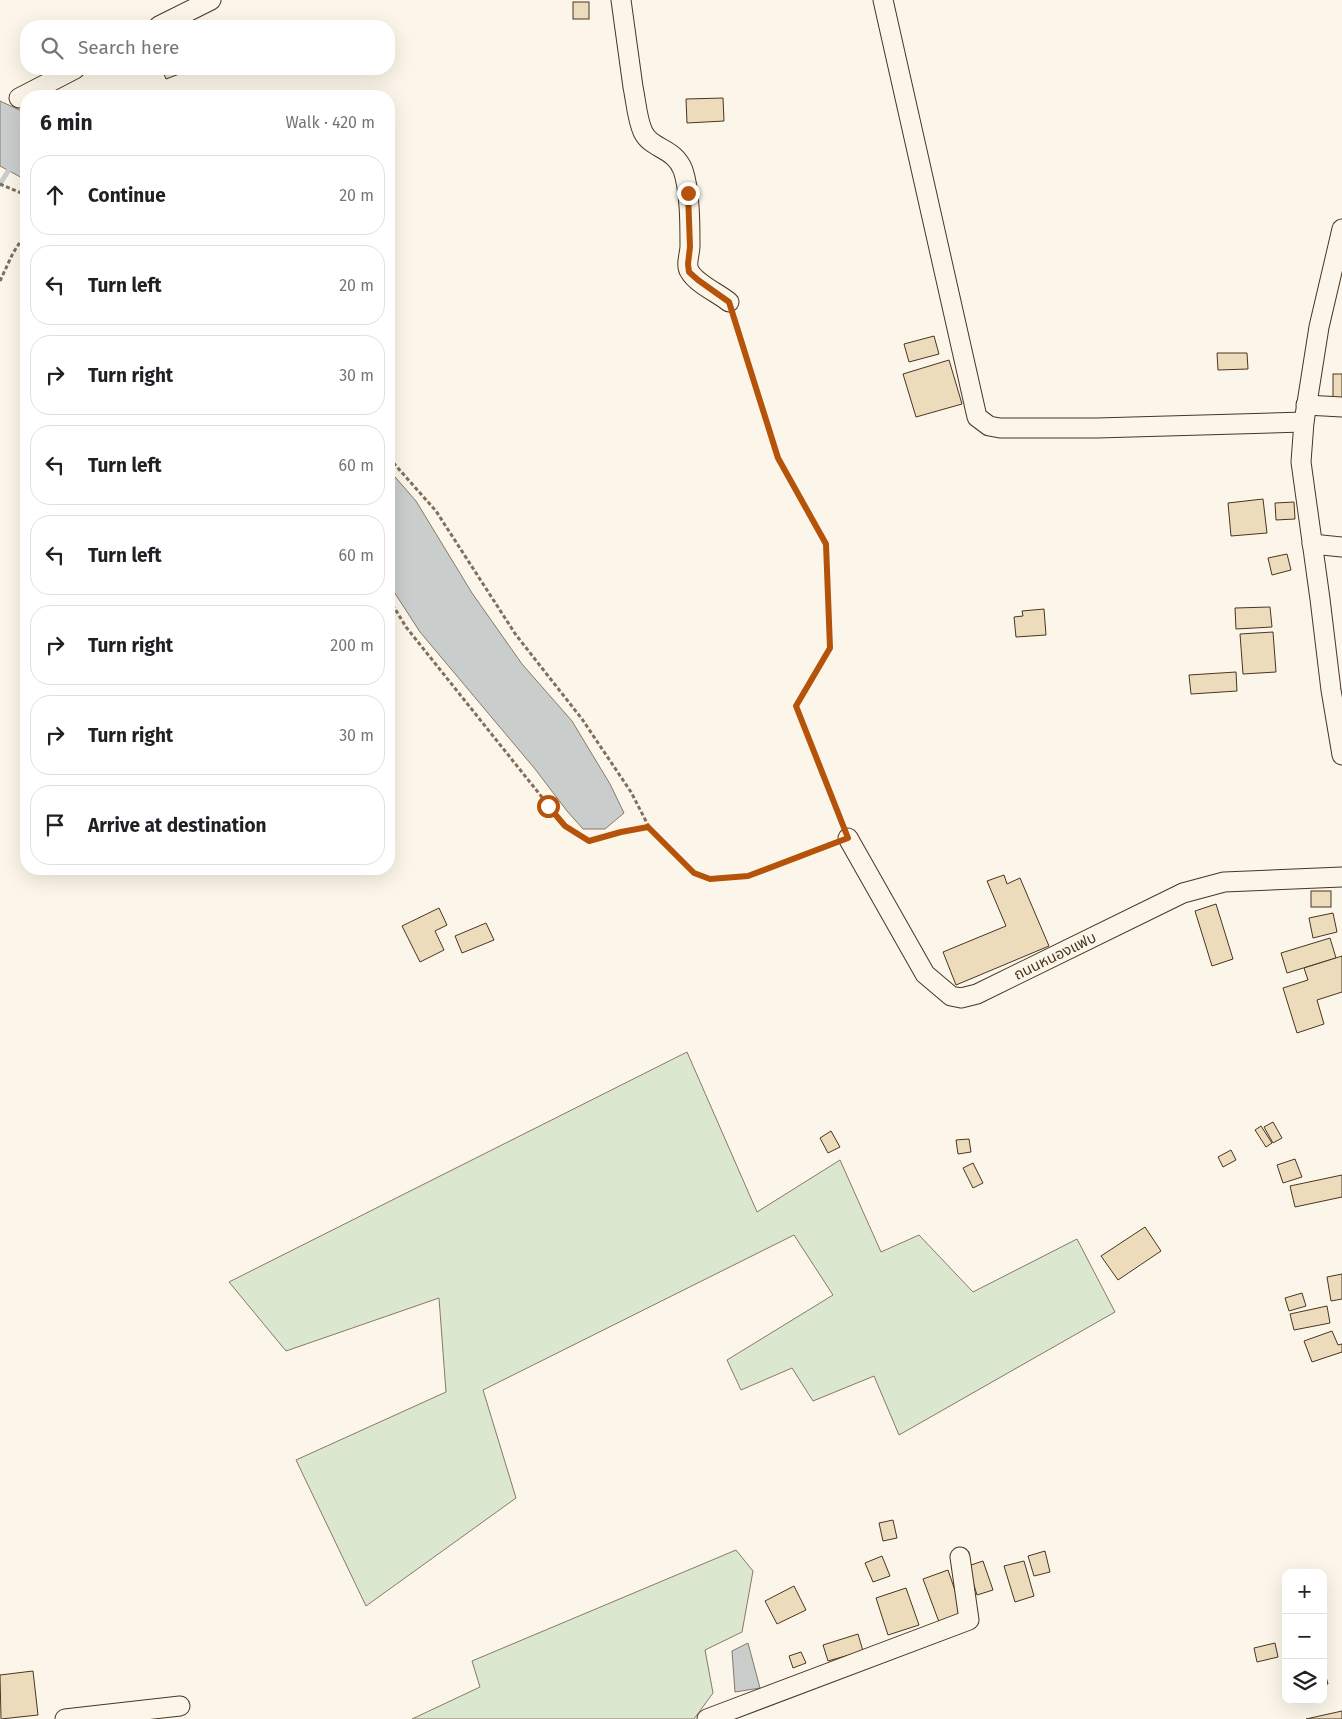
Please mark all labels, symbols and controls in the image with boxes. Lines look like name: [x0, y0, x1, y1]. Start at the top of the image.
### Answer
search box: [20, 20, 395, 75]
icon: search: [38, 34, 66, 62]
text: Search here: [78, 36, 179, 59]
text: 6 min: [40, 110, 93, 136]
text: Walk · 420 m: [286, 113, 375, 132]
icon: ahead: [41, 181, 69, 209]
route end: [677, 182, 700, 205]
text: Continue: [88, 184, 166, 207]
text: 20 m: [339, 186, 374, 205]
icon: left: [41, 271, 69, 299]
text: Turn left: [88, 274, 162, 297]
text: 20 m: [339, 276, 374, 295]
icon: right: [41, 361, 69, 389]
text: Turn right: [88, 364, 173, 387]
text: 30 m: [339, 366, 374, 385]
icon: left: [41, 451, 69, 479]
text: Turn left: [88, 454, 162, 477]
text: 60 m: [339, 456, 374, 475]
icon: left: [41, 541, 69, 569]
text: Turn left: [88, 544, 162, 567]
text: 60 m: [339, 546, 374, 565]
icon: right: [41, 631, 69, 659]
text: Turn right: [88, 634, 173, 657]
text: 200 m: [330, 636, 374, 655]
icon: right: [41, 721, 69, 749]
text: Turn right: [88, 724, 173, 747]
text: 30 m: [339, 726, 374, 745]
route start: [537, 795, 560, 818]
icon: arrive: [41, 811, 69, 839]
text: Arrive at destination: [88, 814, 267, 837]
street label: ถนนหนองแฟบ: [1011, 928, 1099, 984]
map controls: [1282, 1569, 1327, 1704]
button: +: [1282, 1569, 1327, 1614]
button: −: [1282, 1614, 1327, 1659]
button: layers: [1282, 1659, 1327, 1704]

